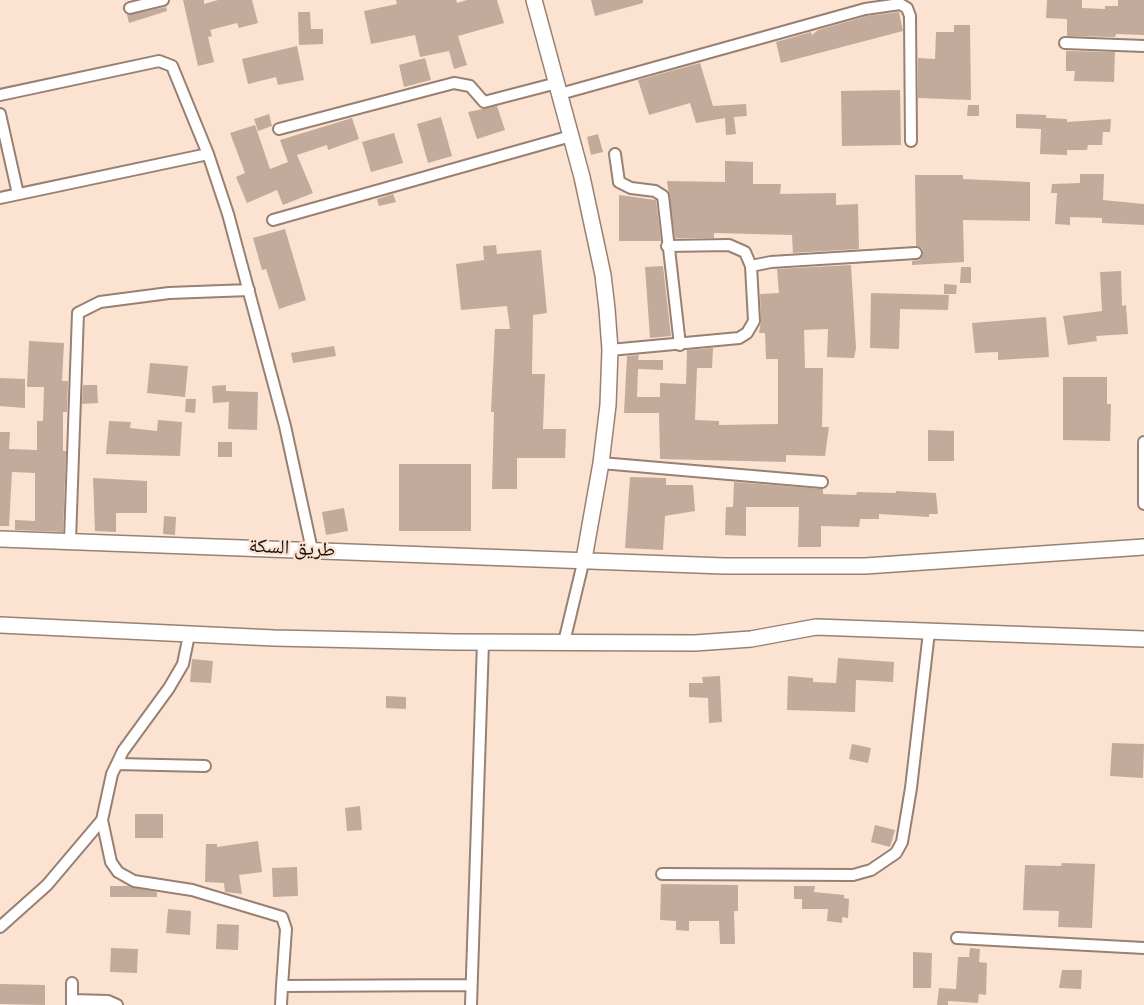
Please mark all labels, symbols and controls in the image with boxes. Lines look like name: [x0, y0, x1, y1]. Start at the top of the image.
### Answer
street label: طريق السكة: [248, 535, 336, 563]

